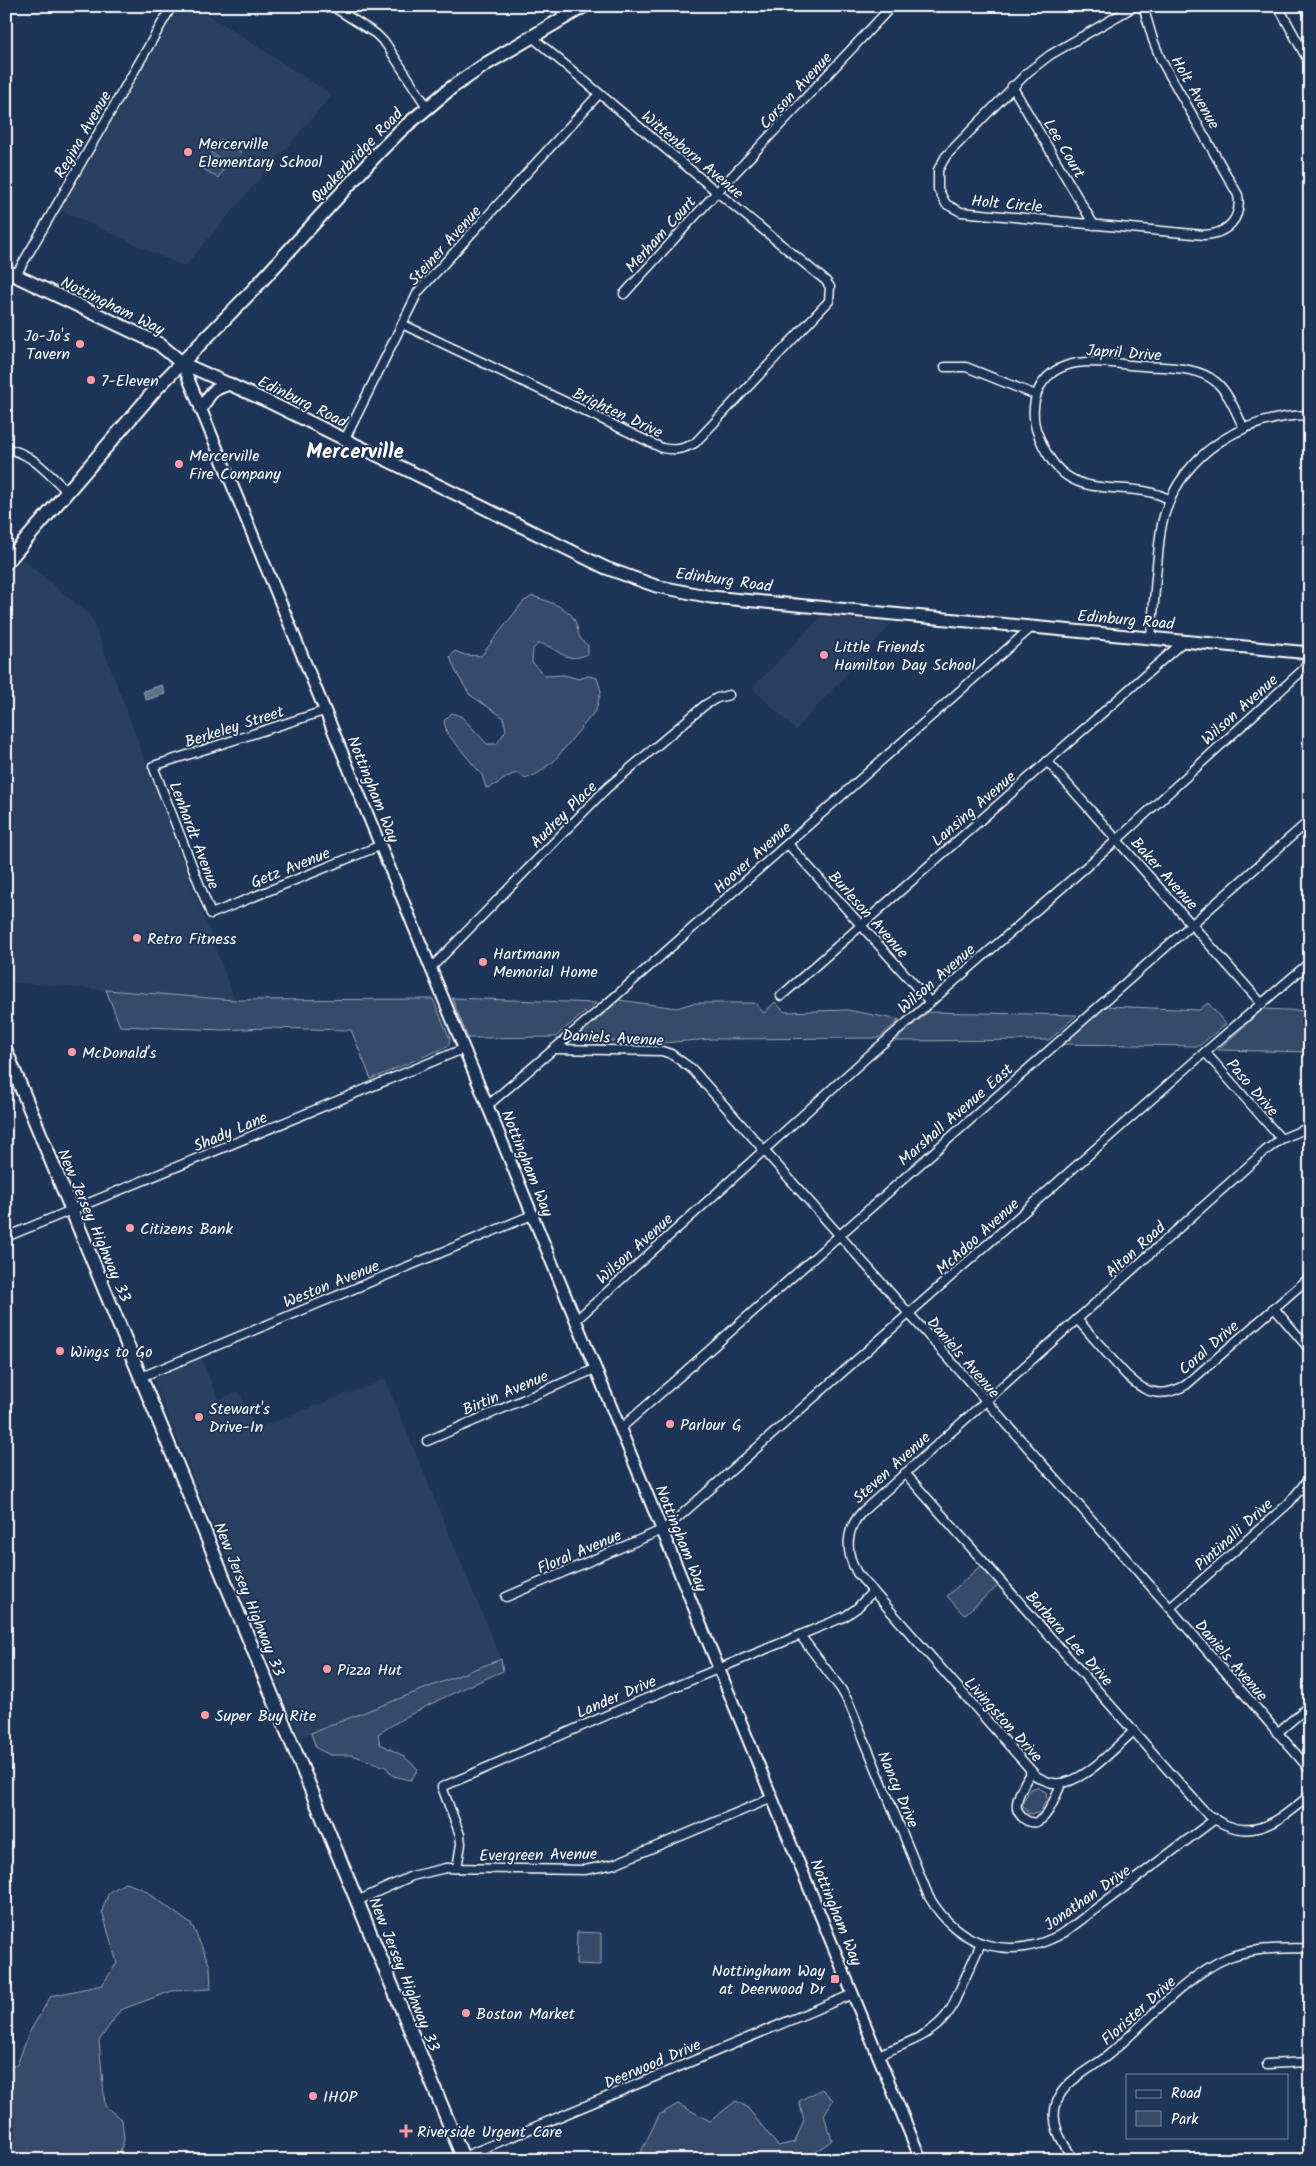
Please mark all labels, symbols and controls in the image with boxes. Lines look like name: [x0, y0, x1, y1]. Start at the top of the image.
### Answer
street label: Corson Avenue: [753, 47, 839, 135]
street label: Holt Avenue: [1163, 51, 1226, 134]
street label: Regina Avenue: [48, 86, 119, 183]
street label: Quakerbridge Road: [305, 102, 410, 209]
street label: Wittenborn Avenue: [635, 105, 749, 206]
street label: Lee Court: [1036, 114, 1092, 184]
place label: Mercerville Elementary School: [198, 132, 323, 175]
marker: Mercerville Elementary School: [182, 146, 194, 158]
street label: Holt Circle: [970, 189, 1044, 220]
street label: Merham Court: [620, 190, 703, 279]
street label: Steiner Avenue: [402, 200, 488, 292]
street label: Nottingham Way: [56, 270, 169, 343]
place label: Jo-Jo's Tavern: [24, 324, 70, 367]
marker: Jo-Jo's Tavern: [74, 338, 86, 350]
street label: Japril Drive: [1085, 338, 1162, 369]
place label: 7-Eleven: [101, 369, 159, 394]
street label: Edinburg Road: [253, 370, 352, 435]
marker: 7-Eleven: [85, 374, 97, 386]
street label: Brighten Drive: [568, 381, 667, 445]
district label: Mercerville: [306, 436, 404, 469]
place label: Mercerville Fire Company: [189, 444, 281, 487]
marker: Mercerville Fire Company: [173, 458, 185, 470]
street label: Edinburg Road: [674, 561, 775, 600]
street label: Edinburg Road: [1076, 604, 1176, 637]
place label: Little Friends Hamilton Day School: [834, 635, 976, 678]
marker: Little Friends Hamilton Day School: [818, 649, 830, 661]
street label: Wilson Avenue: [1196, 669, 1284, 752]
street label: Berkeley Street: [182, 699, 288, 755]
street label: Nottingham Way: [340, 732, 406, 847]
street label: Lansing Avenue: [926, 765, 1022, 853]
street label: Audrey Place: [525, 776, 603, 854]
street label: Lenhardt Avenue: [162, 778, 226, 893]
street label: Hoover Avenue: [708, 816, 798, 900]
street label: Baker Avenue: [1124, 832, 1204, 916]
street label: Getz Avenue: [247, 841, 334, 896]
street label: Burleson Avenue: [822, 866, 914, 964]
place label: Retro Fitness: [147, 927, 237, 952]
marker: Retro Fitness: [131, 932, 143, 944]
street label: Wilson Avenue: [892, 938, 982, 1020]
place label: Hartmann Memorial Home: [493, 942, 598, 985]
marker: Hartmann Memorial Home: [477, 956, 489, 968]
street label: Daniels Avenue: [562, 1023, 664, 1054]
place label: McDonald's: [82, 1041, 157, 1066]
marker: McDonald's: [66, 1046, 78, 1058]
street label: Paso Drive: [1219, 1053, 1284, 1123]
street label: Marshall Avenue East: [893, 1057, 1020, 1172]
street label: Shady Lane: [190, 1106, 272, 1159]
street label: Nottingham Way: [494, 1106, 560, 1221]
street label: New Jersey Highway 33: [50, 1145, 137, 1306]
street label: McAdoo Avenue: [930, 1193, 1026, 1282]
street label: Wilson Avenue: [591, 1208, 679, 1291]
street label: Alton Road: [1100, 1215, 1173, 1284]
place label: Citizens Bank: [140, 1217, 234, 1242]
marker: Citizens Bank: [124, 1222, 136, 1234]
street label: Weston Avenue: [280, 1254, 384, 1315]
street label: Daniels Avenue: [920, 1311, 1006, 1405]
street label: Coral Drive: [1173, 1315, 1245, 1382]
place label: Wings to Go: [70, 1340, 153, 1365]
marker: Wings to Go: [54, 1345, 66, 1357]
street label: Birtin Avenue: [459, 1364, 553, 1423]
place label: Stewart's Drive-In: [209, 1397, 270, 1440]
marker: Stewart's Drive-In: [193, 1411, 205, 1423]
place label: Parlour G: [680, 1413, 742, 1438]
marker: Parlour G: [664, 1418, 676, 1430]
street label: Steven Avenue: [847, 1426, 937, 1510]
street label: Nottingham Way: [648, 1481, 714, 1596]
street label: Pintinalli Drive: [1189, 1493, 1279, 1577]
street label: New Jersey Highway 33: [206, 1519, 291, 1680]
street label: Floral Avenue: [533, 1523, 626, 1581]
street label: Barbara Lee Drive: [1019, 1586, 1119, 1692]
street label: Daniels Avenue: [1188, 1614, 1274, 1708]
place label: Pizza Hut: [337, 1658, 403, 1683]
marker: Pizza Hut: [321, 1663, 333, 1675]
street label: Lander Drive: [573, 1669, 661, 1726]
street label: Livingston Drive: [958, 1672, 1048, 1768]
place label: Super Buy Rite: [215, 1704, 316, 1729]
marker: Super Buy Rite: [199, 1709, 211, 1721]
street label: Nancy Drive: [870, 1747, 925, 1832]
street label: Evergreen Avenue: [479, 1842, 597, 1869]
street label: Nottingham Way: [803, 1855, 869, 1970]
street label: Jonathan Drive: [1039, 1859, 1137, 1938]
street label: New Jersey Highway 33: [361, 1894, 446, 2055]
place label: Nottingham Way at Deerwood Dr: [712, 1959, 827, 2002]
street label: Florister Drive: [1096, 1970, 1182, 2052]
marker: Nottingham Way at Deerwood Dr: [829, 1973, 841, 1985]
place label: Boston Market: [476, 2002, 576, 2027]
marker: Boston Market: [460, 2007, 472, 2019]
street label: Deerwood Drive: [600, 2033, 705, 2096]
legend: [1126, 2074, 1288, 2138]
text: Road: [1171, 2082, 1202, 2106]
place label: IHOP: [323, 2085, 357, 2110]
marker: IHOP: [307, 2090, 319, 2102]
text: Park: [1171, 2108, 1199, 2132]
place label: Riverside Urgent Care: [417, 2120, 562, 2145]
marker: Riverside Urgent Care: [399, 2124, 413, 2138]

